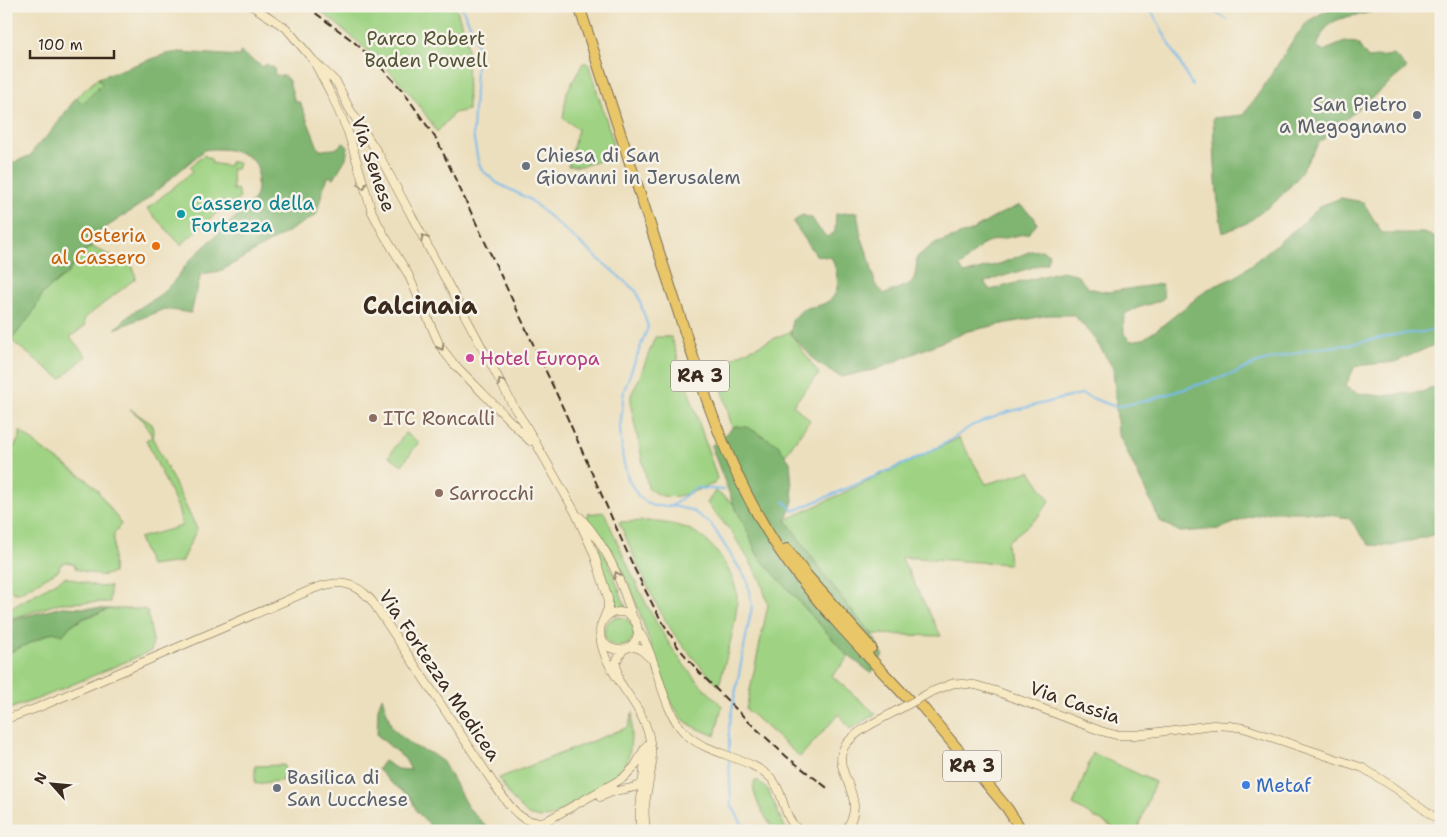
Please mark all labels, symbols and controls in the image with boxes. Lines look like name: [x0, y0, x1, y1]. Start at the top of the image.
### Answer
park label: Parco Robert Baden Powell: [364, 26, 488, 73]
scale bar: [30, 28, 114, 60]
text: 100 m: [38, 35, 83, 55]
place label: San Pietro a Megognano: [1279, 92, 1407, 139]
marker: San Pietro a Megognano: [1411, 109, 1423, 121]
street label: Via Senese: [346, 113, 401, 215]
place label: Chiesa di San Giovanni in Jerusalem: [536, 143, 741, 190]
marker: Chiesa di San Giovanni in Jerusalem: [520, 160, 532, 172]
one-way arrow: [357, 181, 368, 190]
place label: Cassero della Fortezza: [191, 191, 314, 238]
marker: Cassero della Fortezza: [175, 208, 187, 220]
place label: Osteria al Cassero: [51, 223, 146, 270]
one-way arrow: [420, 235, 430, 244]
marker: Osteria al Cassero: [150, 240, 162, 252]
district label: Calcinaia: [363, 290, 478, 322]
one-way arrow: [435, 341, 445, 350]
place label: Hotel Europa: [480, 346, 600, 371]
marker: Hotel Europa: [464, 352, 476, 364]
road number: RA 3: [671, 361, 729, 392]
one-way arrow: [497, 378, 507, 387]
place label: ITC Roncalli: [383, 406, 495, 431]
marker: ITC Roncalli: [367, 412, 379, 424]
place label: Sarrocchi: [449, 481, 534, 506]
marker: Sarrocchi: [433, 487, 445, 499]
one-way arrow: [613, 571, 624, 580]
street label: Via Fortezza Medicea: [373, 585, 506, 766]
street label: Via Cassia: [1026, 675, 1124, 730]
road number: RA 3: [943, 750, 1001, 781]
north arrow: [28, 760, 78, 810]
place label: Basilica di San Lucchese: [287, 765, 408, 812]
text: N: [30, 769, 51, 787]
place label: Metaf: [1256, 773, 1312, 798]
marker: Metaf: [1240, 779, 1252, 791]
marker: Basilica di San Lucchese: [271, 782, 283, 794]

